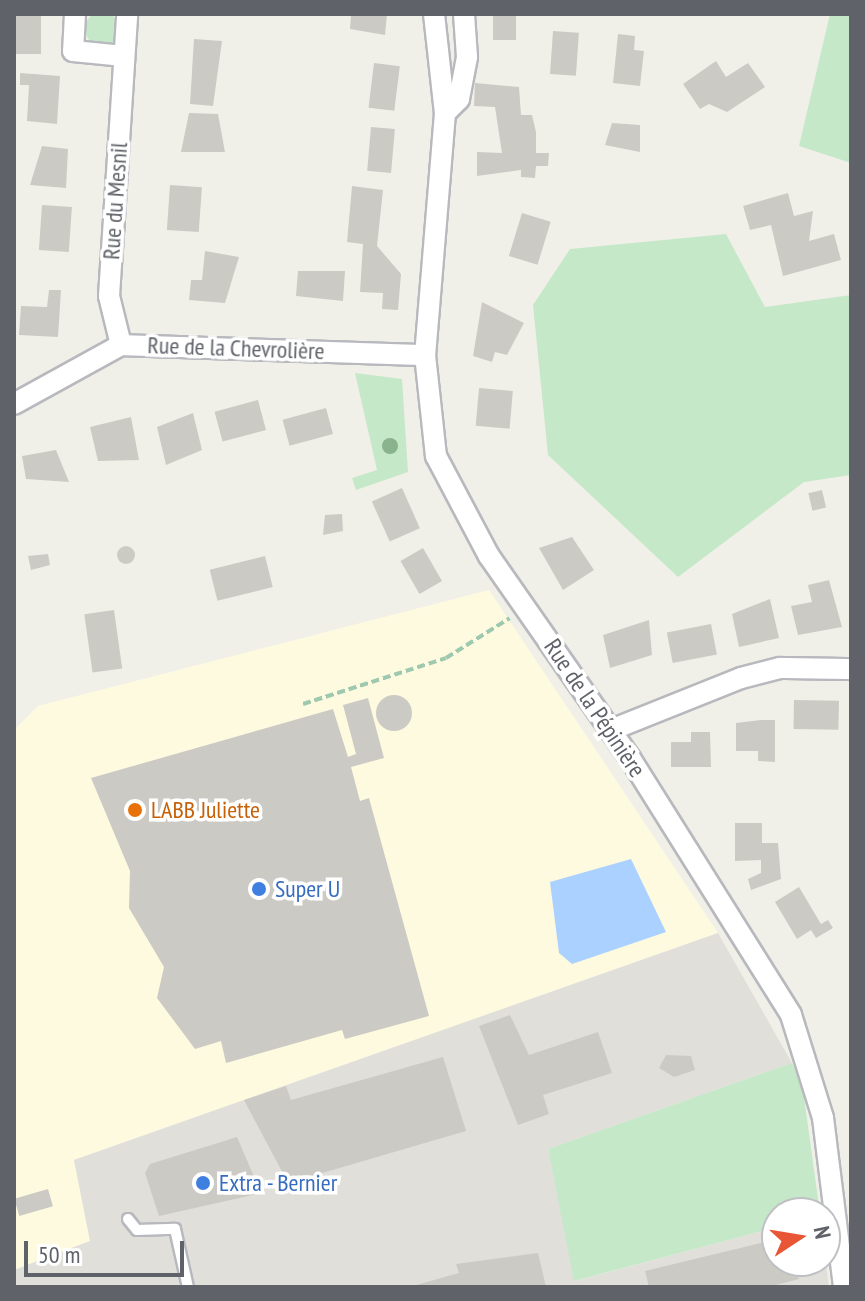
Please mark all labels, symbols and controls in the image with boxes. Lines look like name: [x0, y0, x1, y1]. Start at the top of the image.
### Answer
street label: Rue du Mesnil: [97, 141, 133, 261]
street label: Rue de la Chevrolière: [147, 331, 325, 365]
street label: Rue de la Pépinière: [538, 633, 652, 783]
place label: LABB Juliette: [151, 796, 260, 824]
marker: LABB Juliette: [126, 801, 144, 819]
place label: Super U: [275, 875, 340, 903]
marker: Super U: [250, 880, 268, 898]
place label: Extra - Bernier: [219, 1169, 339, 1197]
marker: Extra - Bernier: [194, 1174, 212, 1192]
north arrow: [761, 1197, 841, 1277]
text: N: [808, 1224, 837, 1241]
scale bar: [28, 1225, 188, 1275]
text: 50 m: [38, 1239, 80, 1270]

